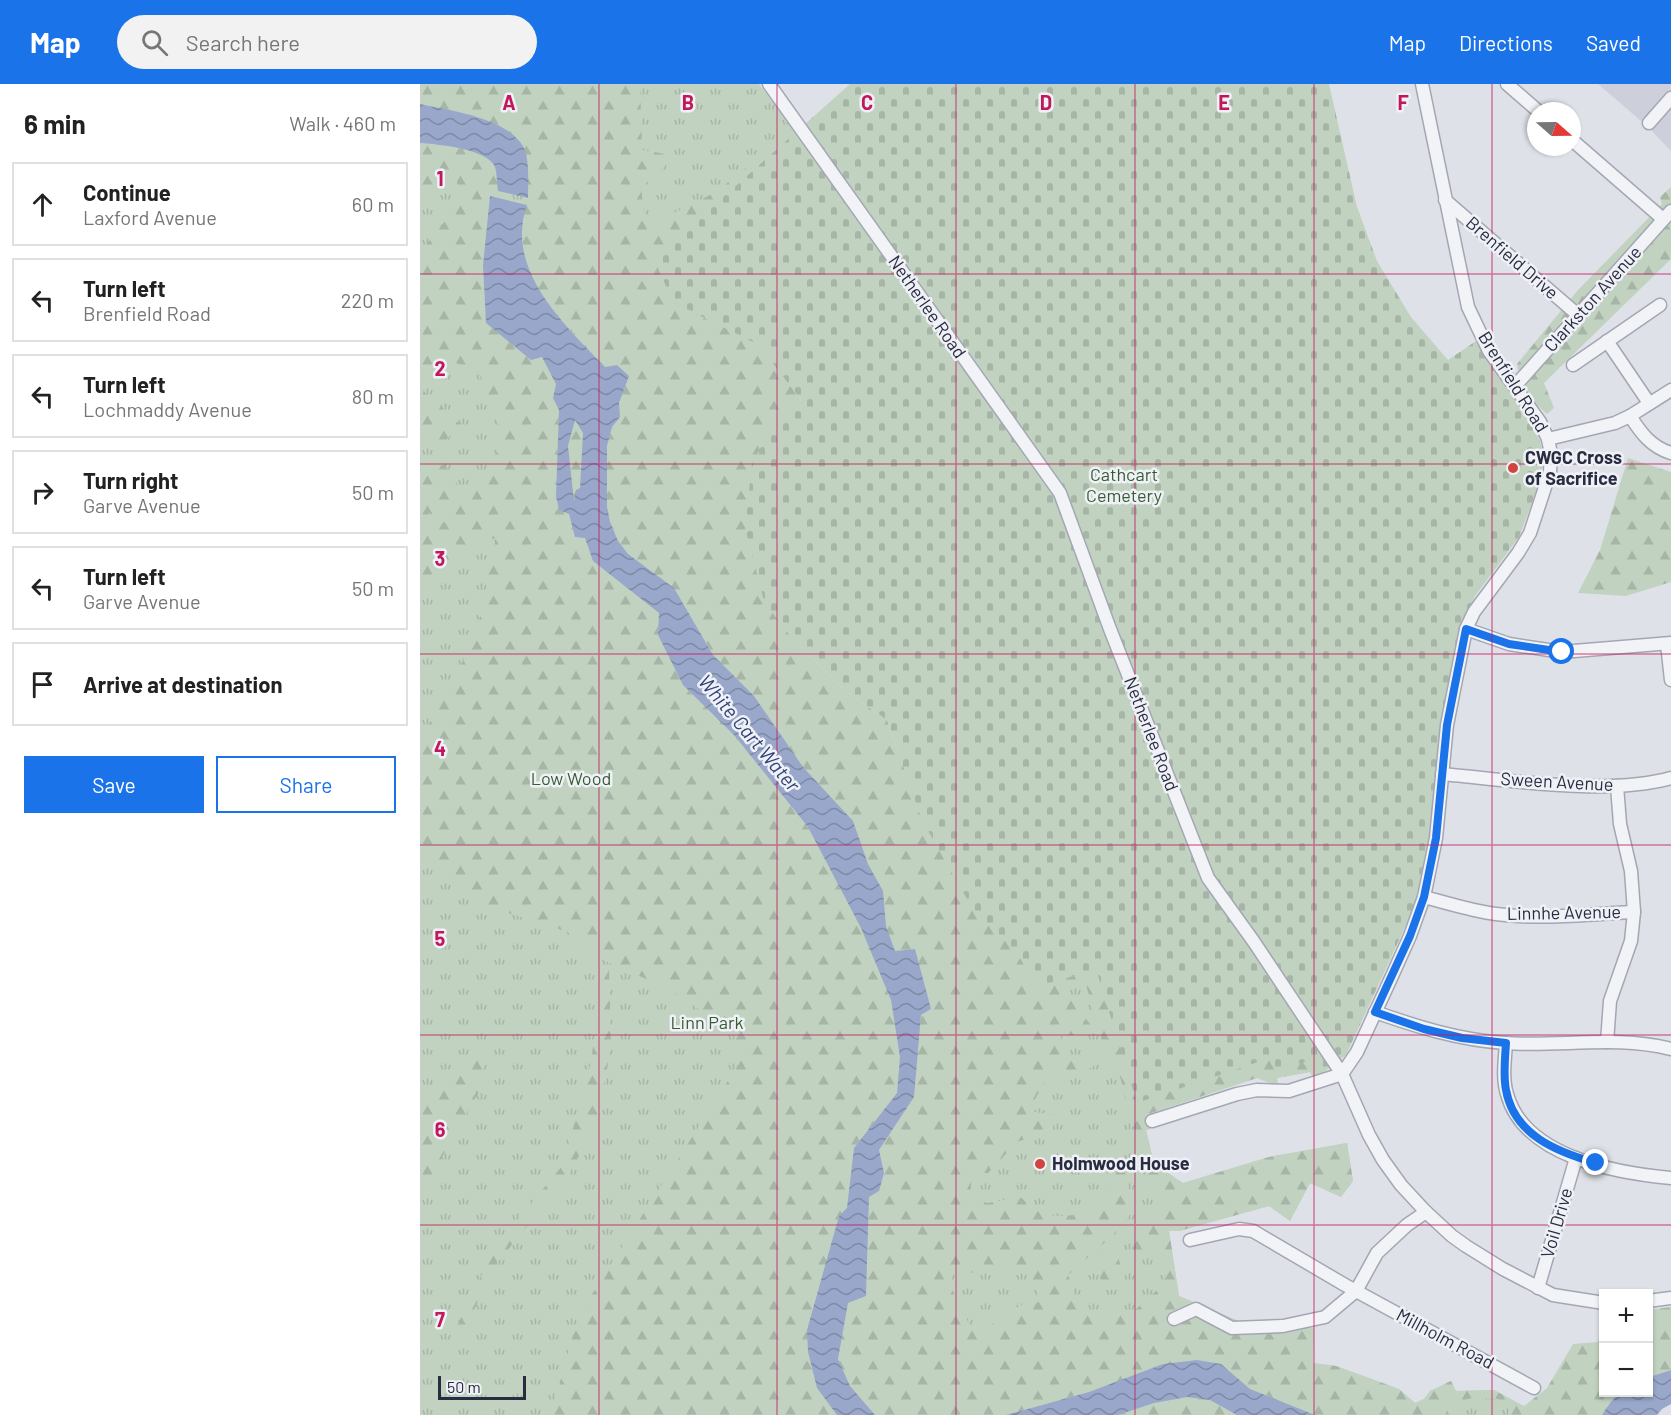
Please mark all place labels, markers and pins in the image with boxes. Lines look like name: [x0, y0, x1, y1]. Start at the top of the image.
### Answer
place label: CWGC Cross of Sacrifice: [1525, 446, 1622, 489]
marker: CWGC Cross of Sacrifice: [1506, 461, 1520, 475]
place label: Holmwood House: [1052, 1152, 1190, 1174]
marker: Holmwood House: [1033, 1157, 1047, 1171]

